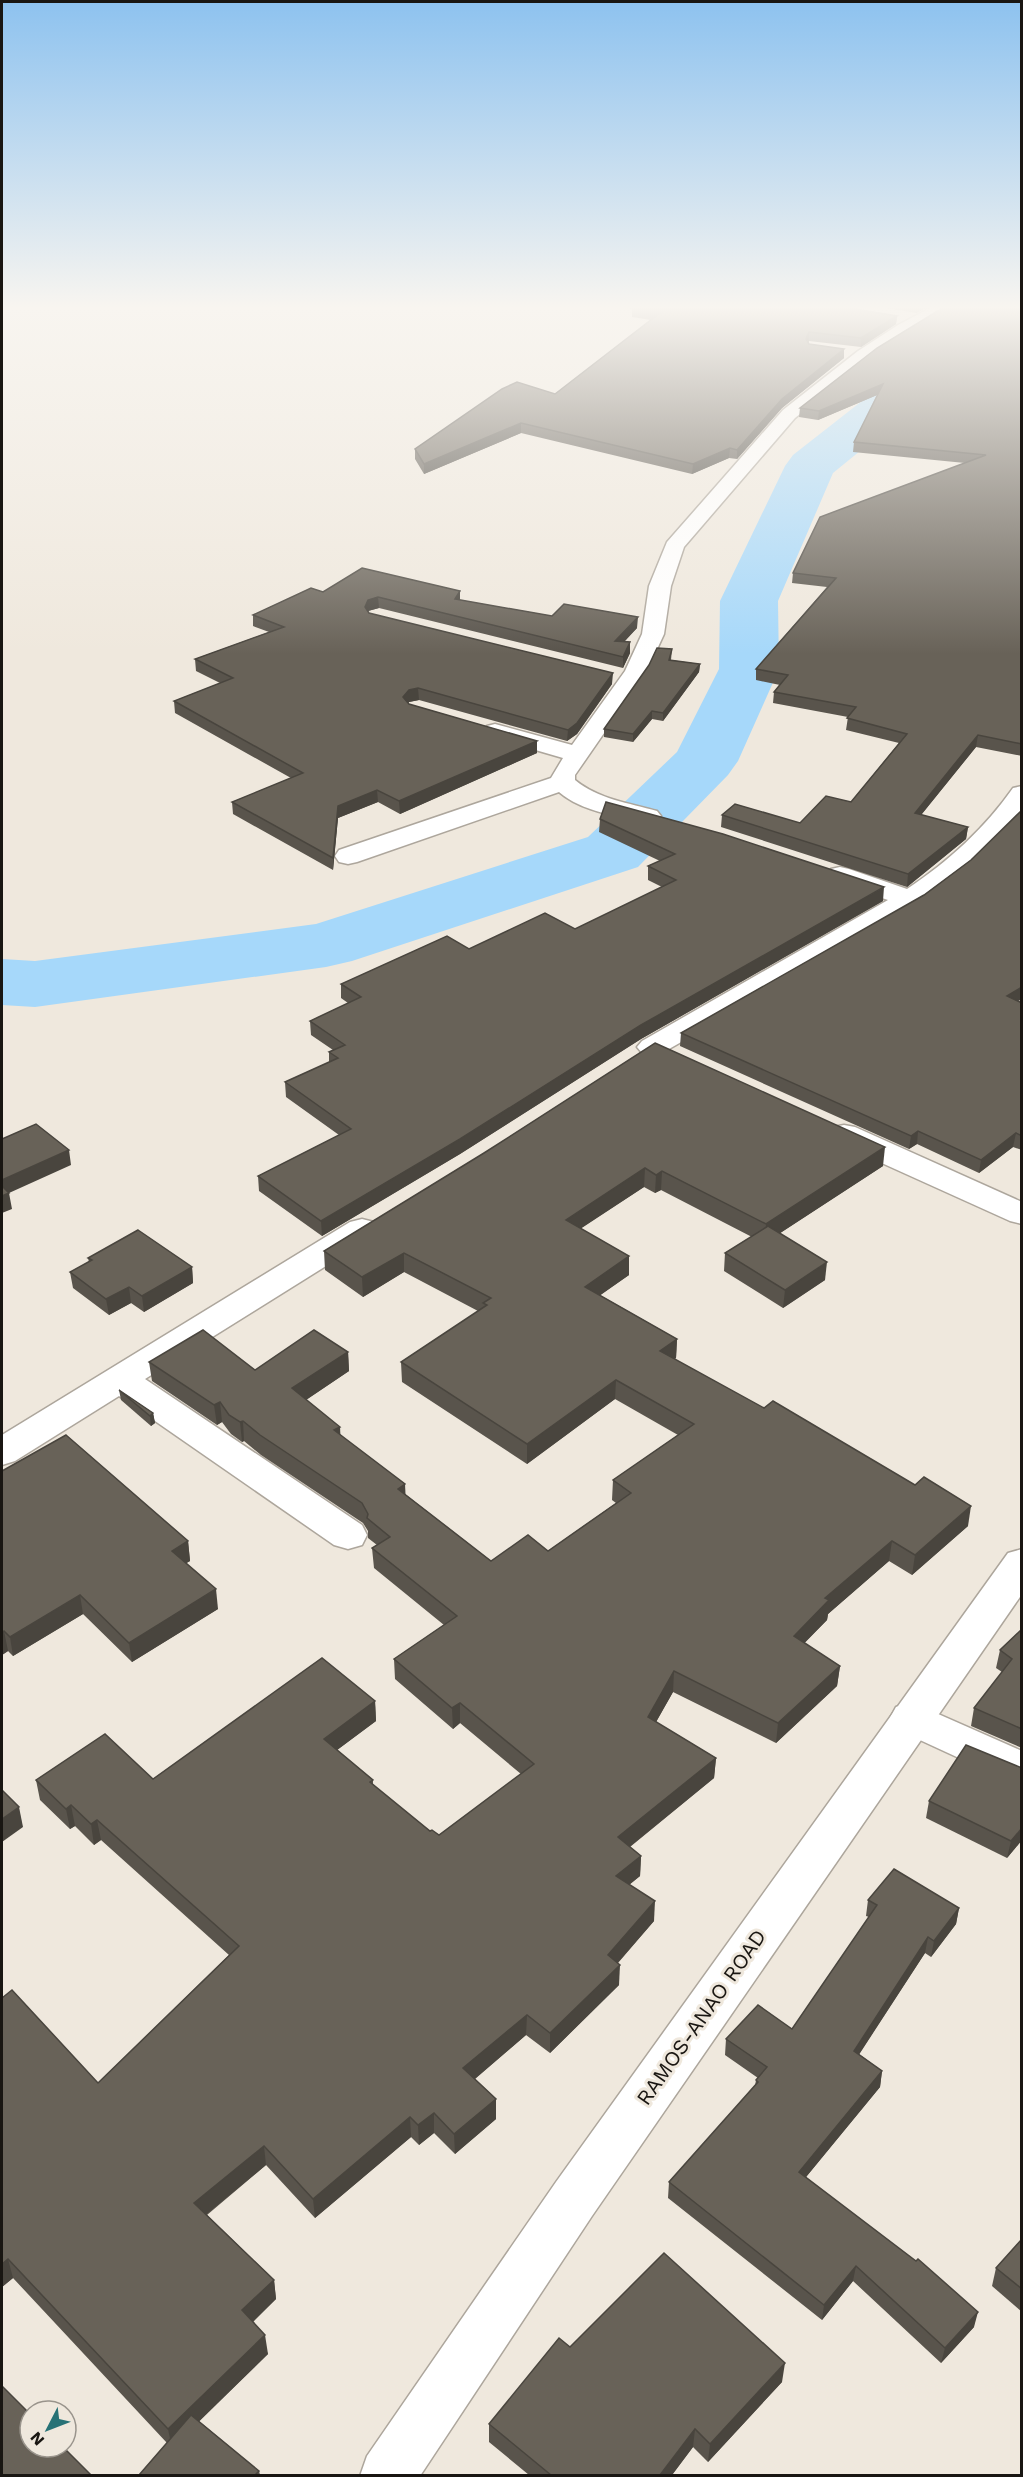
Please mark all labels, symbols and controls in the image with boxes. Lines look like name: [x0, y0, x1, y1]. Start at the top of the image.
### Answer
street label: RAMOS-ANAO ROAD: [631, 1924, 771, 2110]
north arrow: [18, 2399, 78, 2459]
text: N: [26, 2428, 48, 2449]

